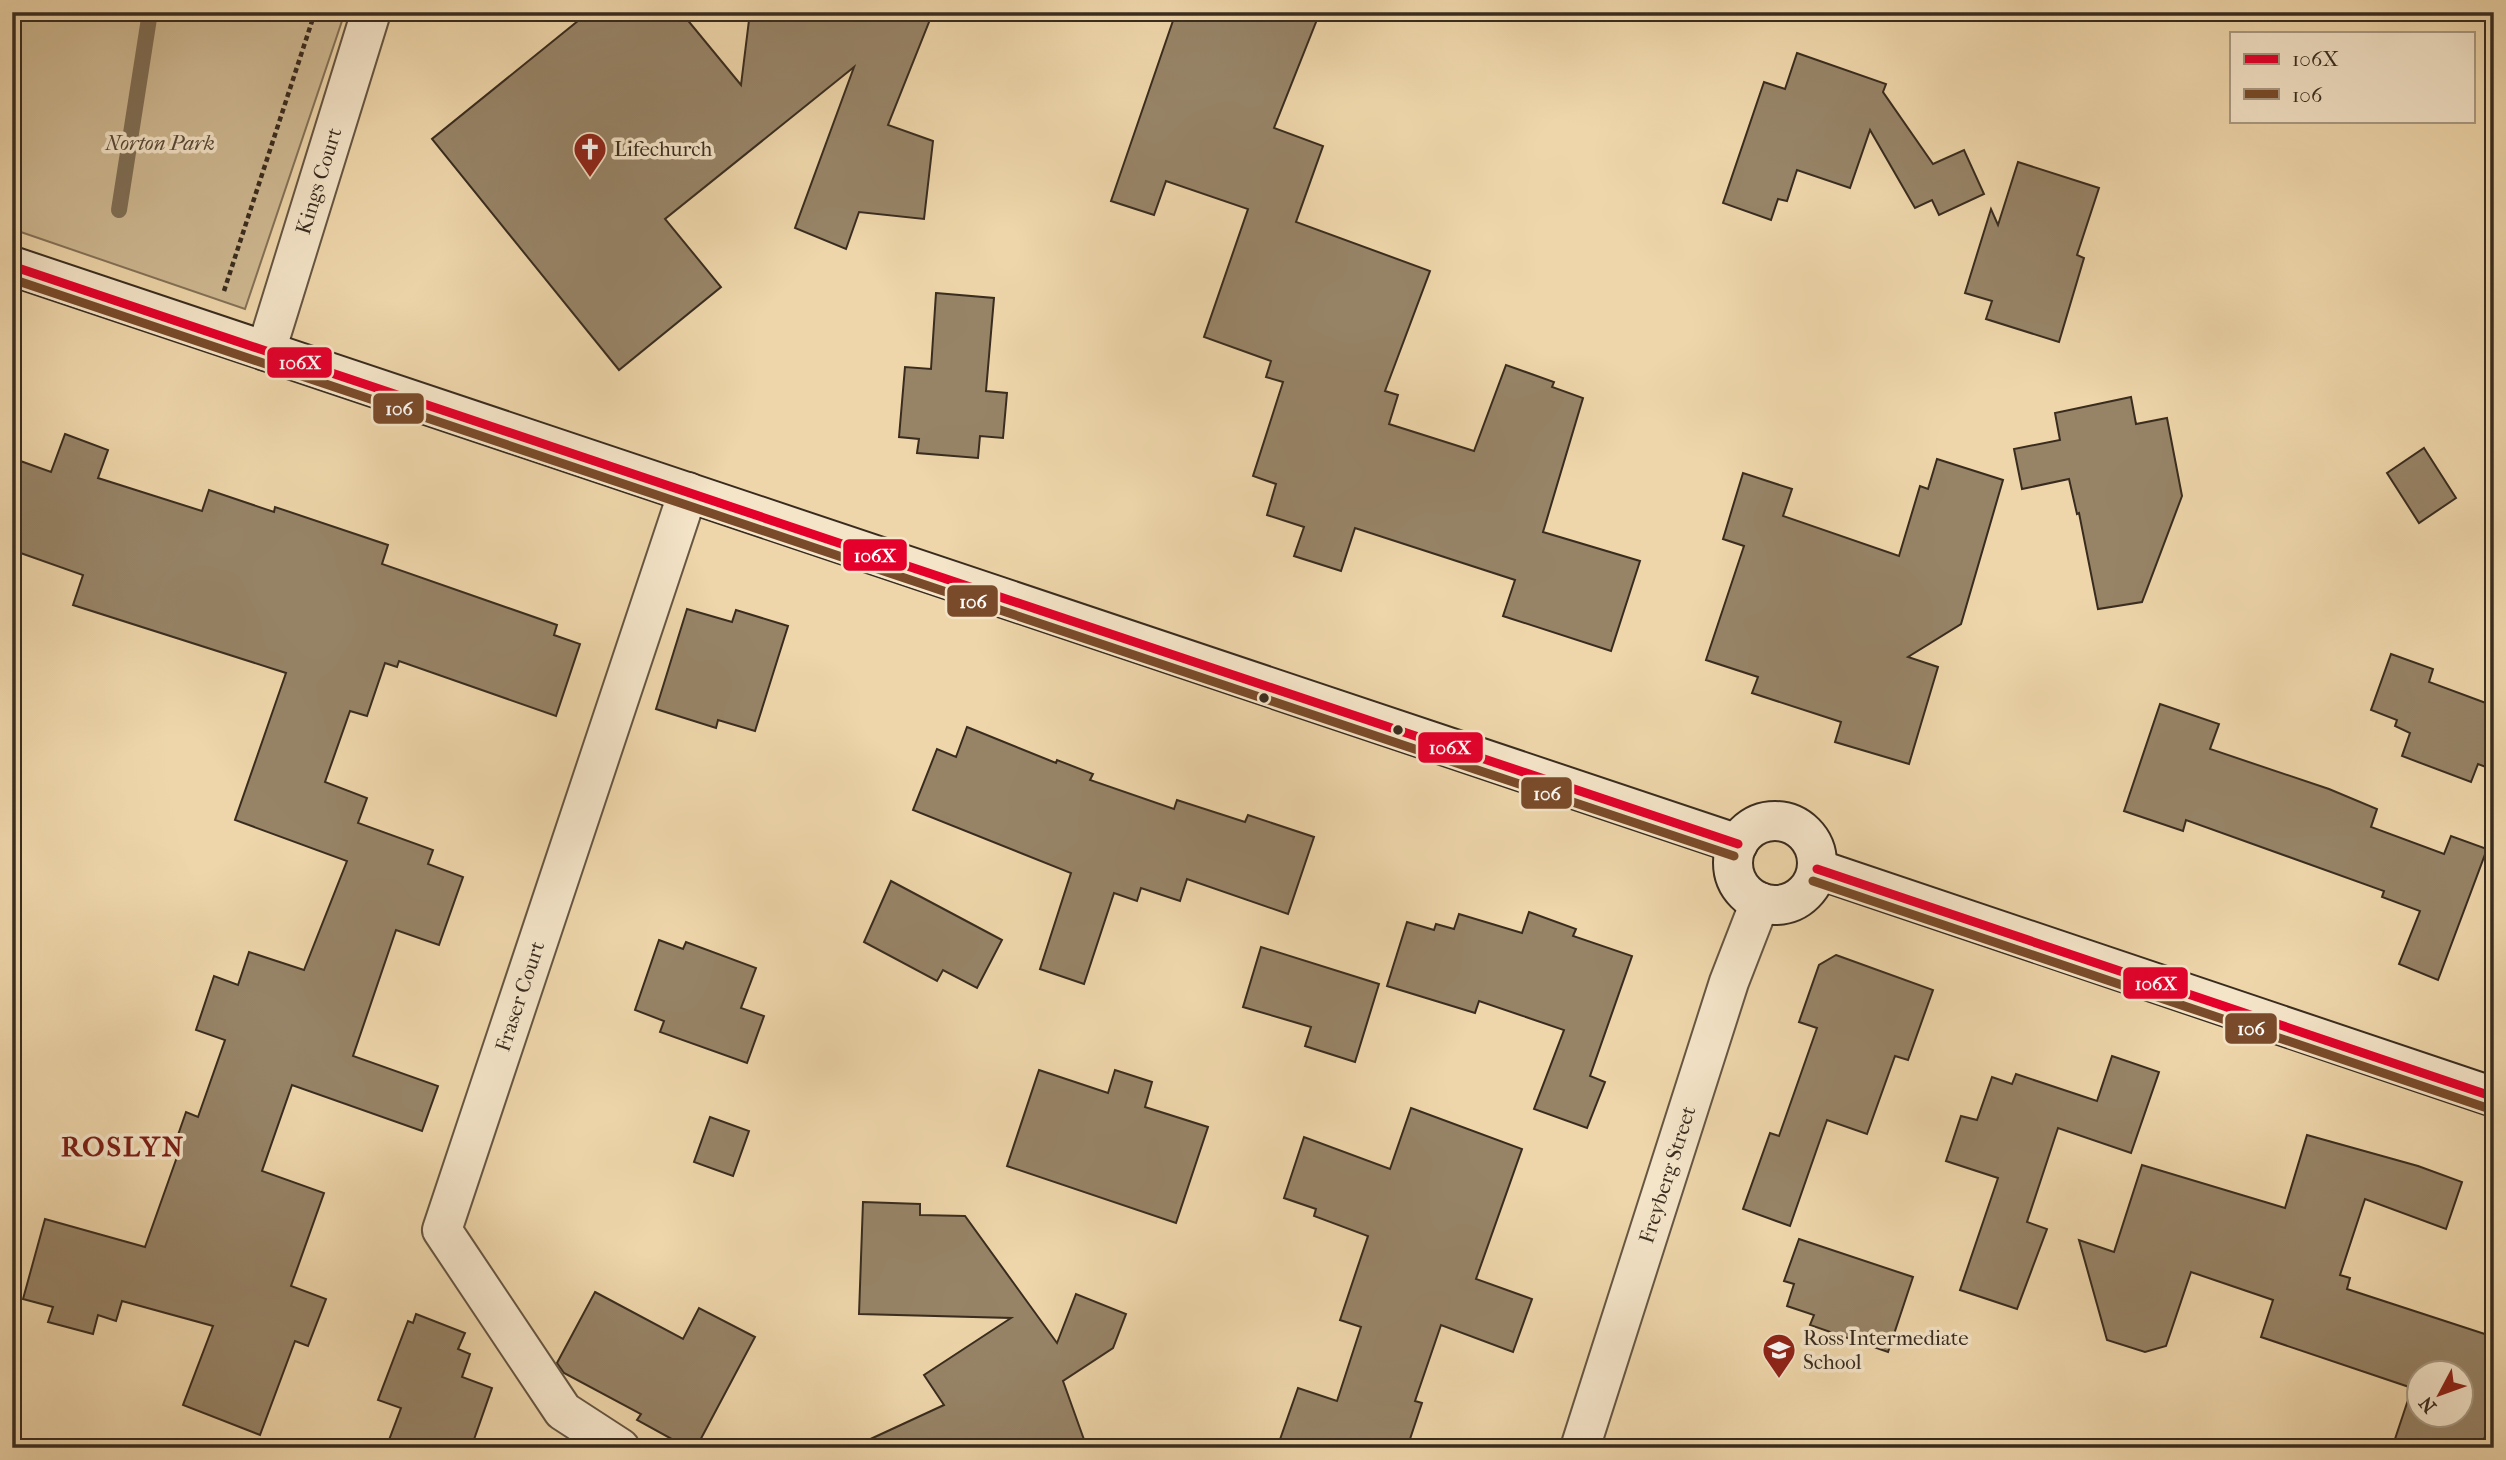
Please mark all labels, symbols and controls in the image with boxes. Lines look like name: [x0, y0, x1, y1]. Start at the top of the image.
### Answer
legend: [2230, 32, 2474, 122]
text: 106X: [2292, 47, 2339, 71]
text: 106: [2292, 83, 2323, 107]
street label: Kings Court: [291, 124, 347, 237]
church icon: Lifechurch: [571, 130, 609, 179]
park label: Norton Park: [104, 131, 215, 155]
place label: Lifechurch: [614, 137, 712, 161]
line badge: 106X: [266, 346, 333, 379]
text: 106X: [279, 352, 321, 374]
line badge: 106: [372, 392, 425, 425]
text: 106: [385, 398, 413, 420]
line badge: 106X: [842, 538, 908, 572]
text: 106X: [854, 545, 896, 567]
line badge: 106: [946, 584, 999, 618]
text: 106: [959, 591, 987, 613]
unlabelled marker: [1257, 691, 1271, 705]
unlabelled marker: [1391, 723, 1405, 737]
line badge: 106X: [1417, 731, 1484, 764]
text: 106X: [1429, 737, 1471, 759]
line badge: 106: [1520, 776, 1573, 810]
text: 106: [1533, 783, 1561, 805]
street label: Fraser Court: [490, 938, 550, 1054]
line badge: 106X: [2122, 966, 2189, 1000]
text: 106X: [2135, 973, 2177, 995]
line badge: 106: [2224, 1012, 2278, 1045]
text: 106: [2237, 1018, 2265, 1040]
street label: Freyberg Street: [1634, 1102, 1701, 1246]
district label: ROSLYN: [61, 1130, 185, 1163]
place label: Ross Intermediate School: [1803, 1326, 1969, 1374]
school or university icon: Ross Intermediate School: [1760, 1331, 1798, 1380]
north arrow: [2404, 1358, 2474, 1428]
text: N: [2415, 1391, 2441, 1417]

